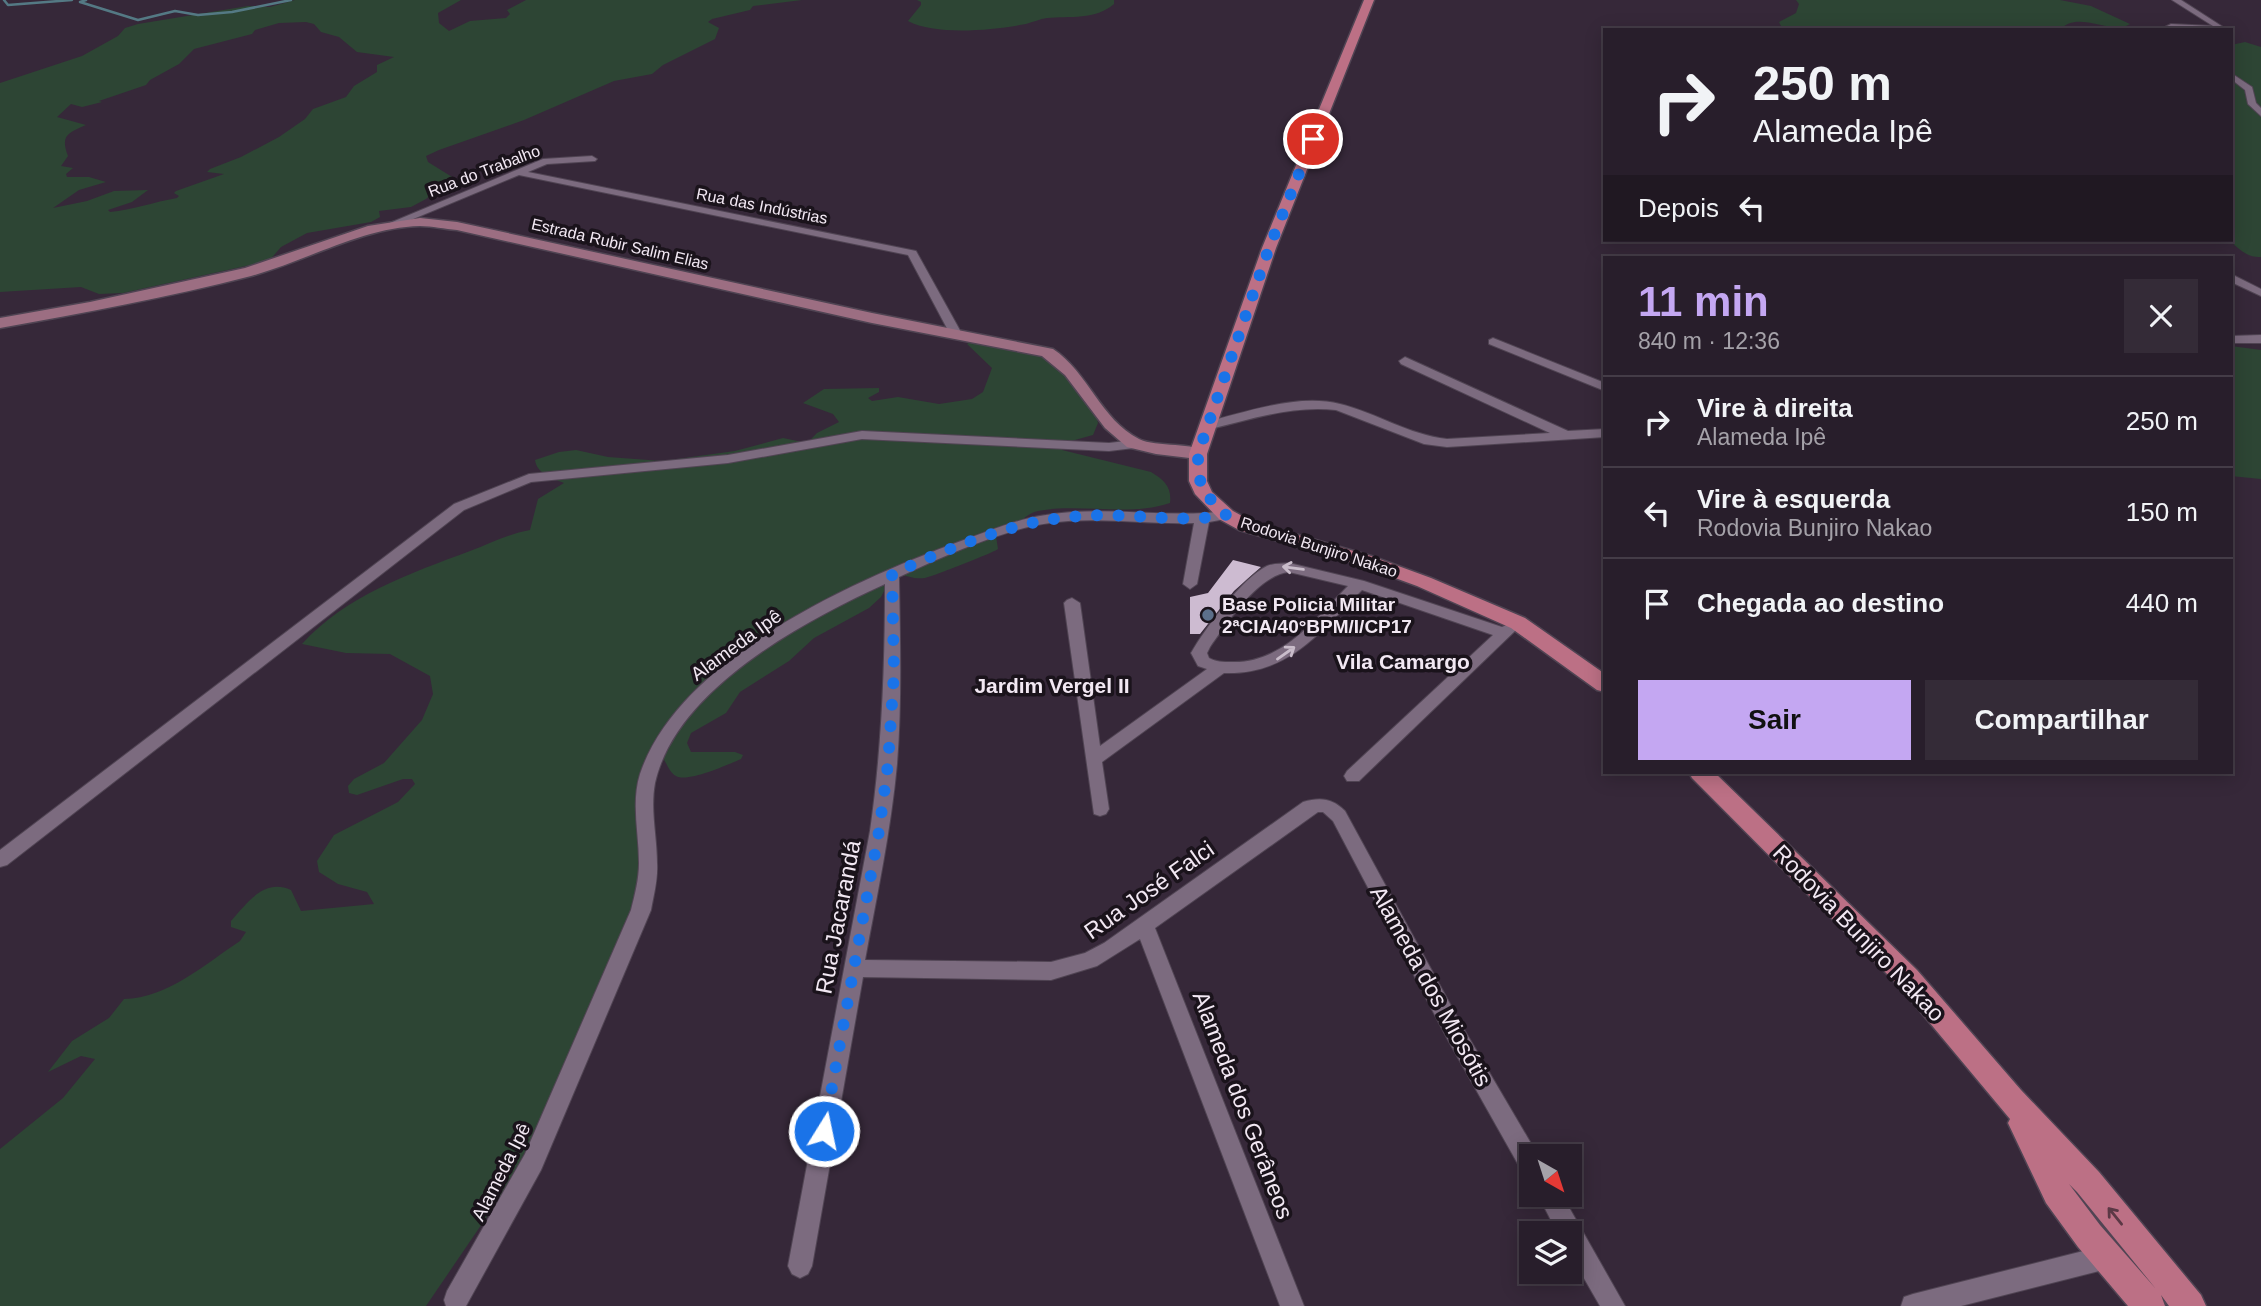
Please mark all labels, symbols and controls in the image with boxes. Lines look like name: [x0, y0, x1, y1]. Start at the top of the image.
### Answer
icon: right: [1638, 56, 1729, 147]
text: 250 m: [1753, 56, 1892, 110]
pin: [1283, 109, 1343, 169]
text: Alameda Ipê: [1753, 113, 1933, 149]
icon: arrive: [1294, 120, 1332, 158]
street label: Rua do Trabalho: [426, 142, 542, 200]
street label: Rua das Indústrias: [695, 185, 829, 227]
icon: left: [1733, 189, 1771, 227]
text: Depois: [1638, 193, 1719, 223]
street label: Estrada Rubir Salim Elias: [530, 215, 710, 273]
text: 11 min: [1638, 278, 1769, 325]
button: close: [2124, 279, 2198, 353]
text: 840 m · 12:36: [1638, 328, 1780, 354]
text: Vire à direita: [1697, 393, 1853, 423]
icon: right: [1638, 403, 1676, 441]
text: 250 m: [2126, 406, 2198, 436]
text: Alameda Ipê: [1697, 424, 1826, 450]
text: Vire à esquerda: [1697, 484, 1890, 514]
icon: left: [1638, 494, 1676, 532]
text: 150 m: [2126, 497, 2198, 527]
street label: Rodovia Bunjiro Nakao: [1239, 514, 1400, 580]
text: Rodovia Bunjiro Nakao: [1697, 515, 1932, 541]
one-way arrow: [1282, 562, 1305, 575]
icon: arrive: [1638, 585, 1676, 623]
text: Chegada ao destino: [1697, 588, 1944, 618]
text: 440 m: [2126, 588, 2198, 618]
place label: Base Policia Militar 2ªCIA/40°BPM/I/CP17: [1222, 594, 1412, 637]
street label: Alameda Ipê: [687, 605, 785, 685]
marker: Base Policia Militar 2ªCIA/40°BPM/I/CP17: [1200, 607, 1216, 623]
one-way arrow: [1276, 646, 1295, 660]
district label: Vila Camargo: [1336, 650, 1470, 673]
district label: Jardim Vergel II: [974, 674, 1130, 697]
button: Sair: [1638, 680, 1911, 760]
button: Compartilhar: [1925, 680, 2198, 760]
street label: Rua José Falci: [1079, 836, 1219, 944]
street label: Rua Jacarandá: [810, 838, 866, 996]
street label: Rodovia Bunjiro Nakao: [1768, 839, 1950, 1027]
street label: Alameda dos Miosótis: [1365, 881, 1497, 1091]
street label: Alameda dos Gerâneos: [1188, 988, 1298, 1222]
position arrow: [787, 1094, 861, 1168]
street label: Alameda Ipê: [467, 1120, 535, 1224]
north arrow: [1519, 1144, 1582, 1208]
map controls: [1519, 1144, 1582, 1284]
one-way arrow: [2107, 1208, 2123, 1226]
button: layers: [1519, 1221, 1582, 1284]

